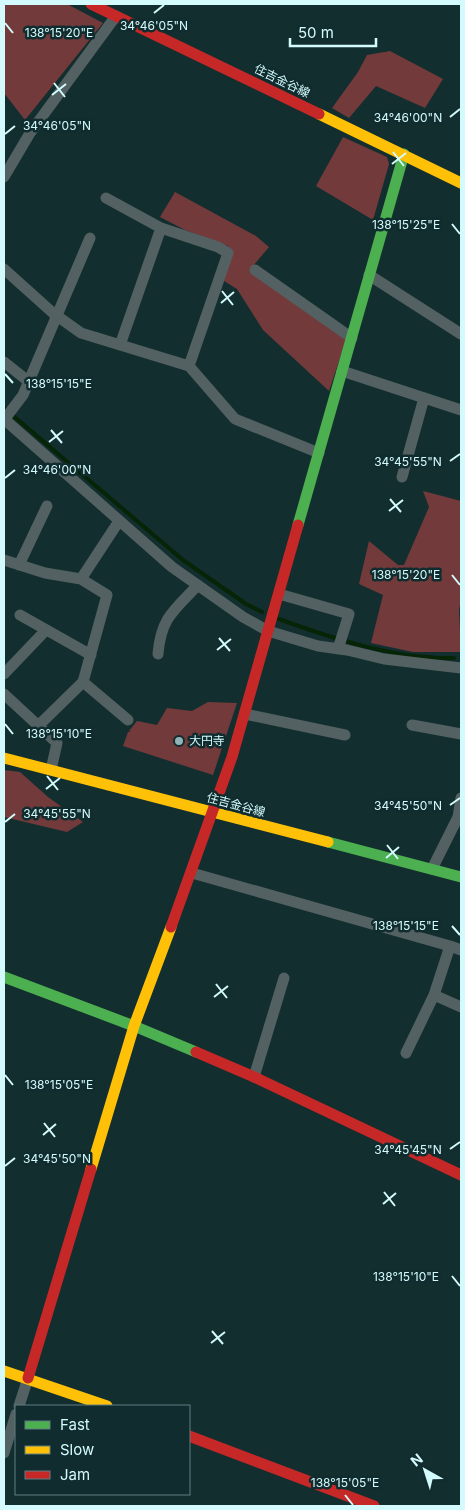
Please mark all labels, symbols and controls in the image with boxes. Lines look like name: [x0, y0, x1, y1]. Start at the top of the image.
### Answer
scale bar: [290, 15, 376, 47]
text: 34°46'05"N: [120, 18, 188, 33]
text: 50 m: [298, 23, 334, 42]
text: 138°15'20"E: [25, 25, 93, 40]
street label: 住吉金谷線: [252, 61, 312, 100]
text: 34°46'00"N: [374, 110, 442, 125]
text: 34°46'05"N: [23, 118, 91, 133]
text: 138°15'25"E: [372, 217, 440, 232]
text: 138°15'15"E: [26, 376, 92, 391]
text: 34°45'55"N: [374, 454, 442, 469]
text: 34°46'00"N: [23, 462, 91, 477]
text: 138°15'20"E: [372, 567, 440, 582]
text: 138°15'10"E: [26, 726, 92, 741]
place label: 大円寺: [189, 733, 225, 748]
marker: 大円寺: [173, 735, 185, 747]
street label: 住吉金谷線: [205, 790, 267, 820]
text: 34°45'50"N: [374, 798, 442, 813]
text: 34°45'55"N: [23, 806, 91, 821]
text: 138°15'15"E: [373, 918, 439, 933]
text: 138°15'05"E: [25, 1077, 93, 1092]
text: 34°45'45"N: [374, 1142, 442, 1157]
text: 34°45'50"N: [23, 1151, 91, 1166]
text: 138°15'10"E: [373, 1269, 439, 1284]
legend: [15, 1405, 190, 1495]
text: Fast: [60, 1415, 90, 1434]
text: Slow: [60, 1440, 94, 1459]
north arrow: [400, 1445, 450, 1495]
text: N: [407, 1450, 426, 1469]
text: Jam: [60, 1465, 90, 1484]
text: 138°15'05"E: [311, 1475, 379, 1490]

